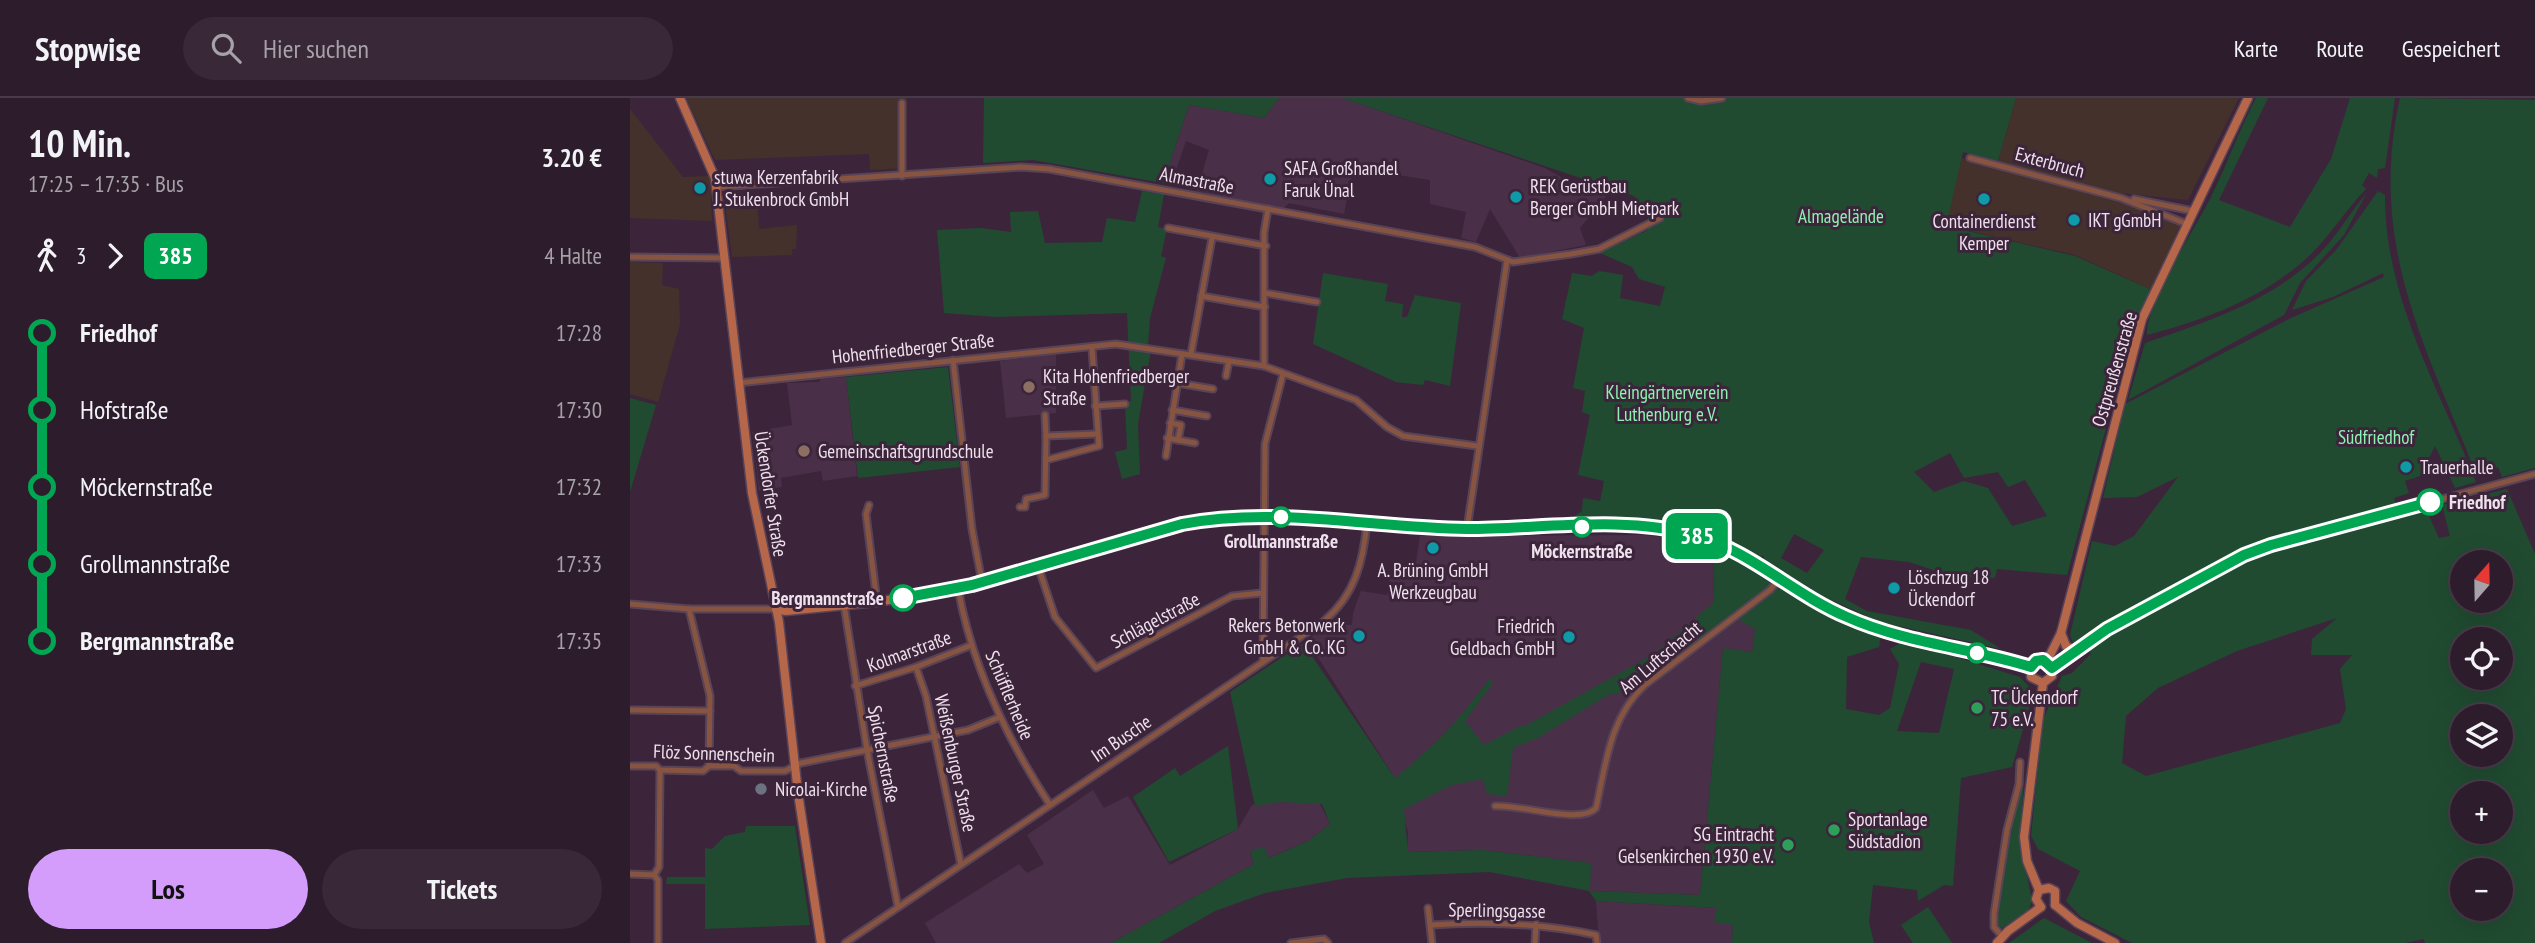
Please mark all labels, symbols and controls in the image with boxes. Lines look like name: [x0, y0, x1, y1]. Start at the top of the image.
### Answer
search box: [183, 17, 673, 80]
text: Stopwise: [35, 27, 141, 70]
icon: search: [207, 29, 245, 67]
text: Hier suchen: [263, 32, 369, 65]
text: Karte: [2234, 33, 2278, 64]
text: Route: [2316, 33, 2364, 64]
text: Gespeichert: [2402, 33, 2500, 64]
text: 10 Min.: [28, 118, 131, 167]
text: 3.20 €: [541, 141, 602, 174]
street label: Exterbruch: [2013, 141, 2087, 183]
place label: SAFA Großhandel Faruk Ünal: [1284, 156, 1399, 202]
street label: Almastraße: [1158, 161, 1236, 199]
place label: stuwa Kerzenfabrik J. Stukenbrock GmbH: [713, 165, 849, 211]
text: 17:25 – 17:35 · Bus: [28, 169, 184, 198]
marker: SAFA Großhandel Faruk Ünal: [1262, 171, 1278, 187]
place label: REK Gerüstbau Berger GmbH Mietpark: [1530, 174, 1680, 220]
marker: stuwa Kerzenfabrik J. Stukenbrock GmbH: [692, 180, 708, 196]
marker: REK Gerüstbau Berger GmbH Mietpark: [1508, 189, 1524, 205]
marker: Containerdienst Kemper: [1976, 191, 1992, 207]
park label: Almagelände: [1798, 204, 1884, 228]
place label: IKT gGmbH: [2088, 208, 2162, 232]
place label: Containerdienst Kemper: [1932, 209, 2036, 255]
marker: IKT gGmbH: [2066, 212, 2082, 228]
icon: walk: [28, 237, 66, 275]
icon: forward: [96, 237, 134, 275]
text: 385: [158, 240, 193, 271]
text: 3: [76, 241, 86, 270]
text: 4 Halte: [544, 241, 602, 270]
street label: Ostpreußenstraße: [2086, 309, 2142, 429]
text: Friedhof: [80, 316, 157, 349]
text: 17:28: [556, 318, 602, 347]
street label: Hohenfriedberger Straße: [831, 328, 996, 368]
place label: Kita Hohenfriedberger Straße: [1043, 364, 1190, 410]
marker: Kita Hohenfriedberger Straße: [1021, 379, 1037, 395]
park label: Kleingärtnerverein Luthenburg e.V.: [1606, 380, 1728, 426]
text: Hofstraße: [80, 393, 168, 426]
text: 17:30: [556, 395, 602, 424]
park label: Südfriedhof: [2338, 425, 2415, 449]
street label: Ückendorfer Straße: [749, 430, 793, 559]
place label: Gemeinschaftsgrundschule: [818, 439, 994, 463]
marker: Gemeinschaftsgrundschule: [796, 443, 812, 459]
place label: Trauerhalle: [2420, 455, 2494, 479]
marker: Trauerhalle: [2398, 459, 2414, 475]
text: Möckernstraße: [80, 470, 213, 503]
text: 17:32: [556, 472, 602, 501]
marker: Friedhof: [2417, 489, 2443, 515]
place label: Friedhof: [2449, 490, 2506, 514]
marker: Grollmannstraße: [1271, 507, 1291, 527]
line badge: 385: [1657, 513, 1737, 559]
marker: Möckernstraße: [1572, 517, 1592, 537]
text: 385: [1680, 520, 1714, 551]
place label: Grollmannstraße: [1224, 529, 1338, 553]
place label: Möckernstraße: [1531, 539, 1633, 563]
marker: A. Brüning GmbH Werkzeugbau: [1425, 540, 1441, 556]
text: Grollmannstraße: [80, 547, 230, 580]
text: 17:33: [556, 549, 602, 578]
north arrow: [2450, 550, 2513, 612]
map controls: [2450, 550, 2513, 921]
place label: A. Brüning GmbH Werkzeugbau: [1377, 558, 1489, 604]
place label: Löschzug 18 Ückendorf: [1908, 565, 1989, 611]
marker: Löschzug 18 Ückendorf: [1886, 580, 1902, 596]
marker: Bergmannstraße: [890, 585, 916, 611]
place label: Bergmannstraße: [771, 586, 884, 610]
street label: Schlägelstraße: [1106, 586, 1204, 653]
place label: Rekers Betonwerk GmbH & Co. KG: [1228, 613, 1346, 659]
place label: Friedrich Geldbach GmbH: [1450, 614, 1555, 660]
street label: Am Luftschacht: [1614, 615, 1707, 699]
text: Bergmannstraße: [80, 624, 234, 657]
street label: Kolmarstraße: [864, 625, 955, 677]
text: 17:35: [556, 626, 602, 655]
button: locate: [2450, 627, 2513, 690]
marker: Rekers Betonwerk GmbH & Co. KG: [1351, 628, 1367, 644]
marker: Friedrich Geldbach GmbH: [1561, 629, 1577, 645]
unlabelled marker: [1967, 643, 1987, 663]
street label: Schüfflerheide: [980, 647, 1040, 743]
place label: TC Ückendorf 75 e.V.: [1991, 685, 2079, 731]
street label: Weißenburger Straße: [930, 692, 982, 834]
marker: TC Ückendorf 75 e.V.: [1969, 700, 1985, 716]
street label: Spichernstraße: [863, 703, 905, 805]
button: layers: [2450, 704, 2513, 767]
street label: Im Busche: [1086, 709, 1156, 767]
street label: Flöz Sonnenschein: [653, 739, 775, 767]
place label: Nicolai-Kirche: [775, 777, 867, 801]
marker: Nicolai-Kirche: [753, 781, 769, 797]
button: +: [2450, 781, 2513, 844]
place label: Sportanlage Südstadion: [1848, 807, 1928, 853]
place label: SG Eintracht Gelsenkirchen 1930 e.V.: [1618, 822, 1775, 868]
marker: Sportanlage Südstadion: [1826, 822, 1842, 838]
marker: SG Eintracht Gelsenkirchen 1930 e.V.: [1780, 837, 1796, 853]
button: Los: [28, 849, 308, 929]
button: Tickets: [322, 849, 602, 929]
button: −: [2450, 858, 2513, 921]
street label: Sperlingsgasse: [1448, 897, 1546, 923]

